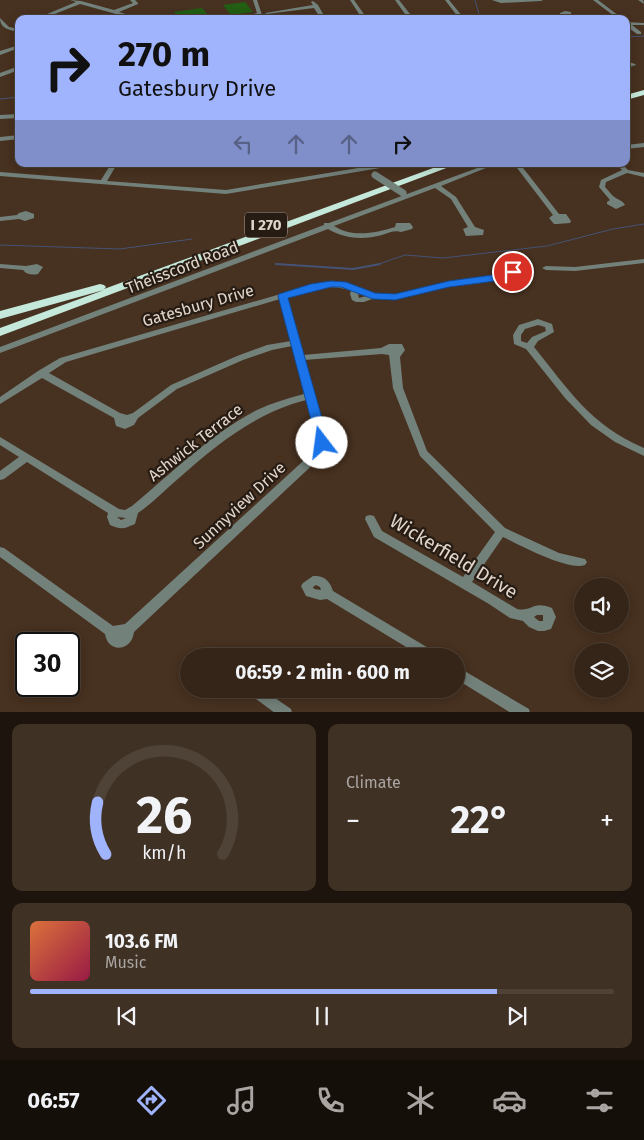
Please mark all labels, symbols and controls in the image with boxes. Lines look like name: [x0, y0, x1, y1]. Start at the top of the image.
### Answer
text: 270 m: [118, 33, 210, 75]
icon: right: [35, 35, 100, 100]
text: Gatesbury Drive: [118, 75, 276, 102]
icon: left: [229, 130, 257, 158]
icon: ahead: [282, 130, 310, 158]
icon: ahead: [335, 130, 363, 158]
icon: right: [388, 130, 416, 158]
road number: I 270: [245, 212, 287, 238]
street label: Theisscord Road: [123, 237, 241, 298]
pin: [492, 251, 534, 293]
icon: arrive: [499, 258, 527, 286]
street label: Gatesbury Drive: [140, 280, 256, 330]
street label: Ashwick Terrace: [144, 400, 246, 485]
position arrow: [295, 416, 347, 468]
street label: Sunnyview Drive: [189, 458, 289, 553]
street label: Wickerfield Drive: [386, 509, 522, 604]
map controls: [574, 578, 629, 698]
button: sound: [574, 578, 629, 633]
speed limit sign: 30: [15, 632, 80, 697]
button: layers: [574, 643, 629, 698]
text: 06:59 · 2 min · 600 m: [235, 661, 410, 684]
text: Climate: [346, 773, 401, 792]
text: 26: [136, 784, 192, 847]
text: 22°: [450, 797, 510, 843]
text: −: [346, 804, 360, 837]
text: +: [600, 804, 614, 837]
text: km/h: [142, 842, 186, 864]
text: 103.6 FM: [105, 930, 178, 953]
text: Music: [105, 953, 146, 972]
icon: previous: [113, 1002, 141, 1030]
icon: pause: [308, 1002, 336, 1030]
icon: next: [503, 1002, 531, 1030]
icon: directions: [134, 1083, 169, 1118]
icon: music: [224, 1083, 259, 1118]
icon: phone: [313, 1083, 348, 1118]
icon: climate: [403, 1083, 438, 1118]
icon: car: [492, 1083, 527, 1118]
icon: filters: [582, 1083, 617, 1118]
text: 06:57: [27, 1087, 79, 1114]

